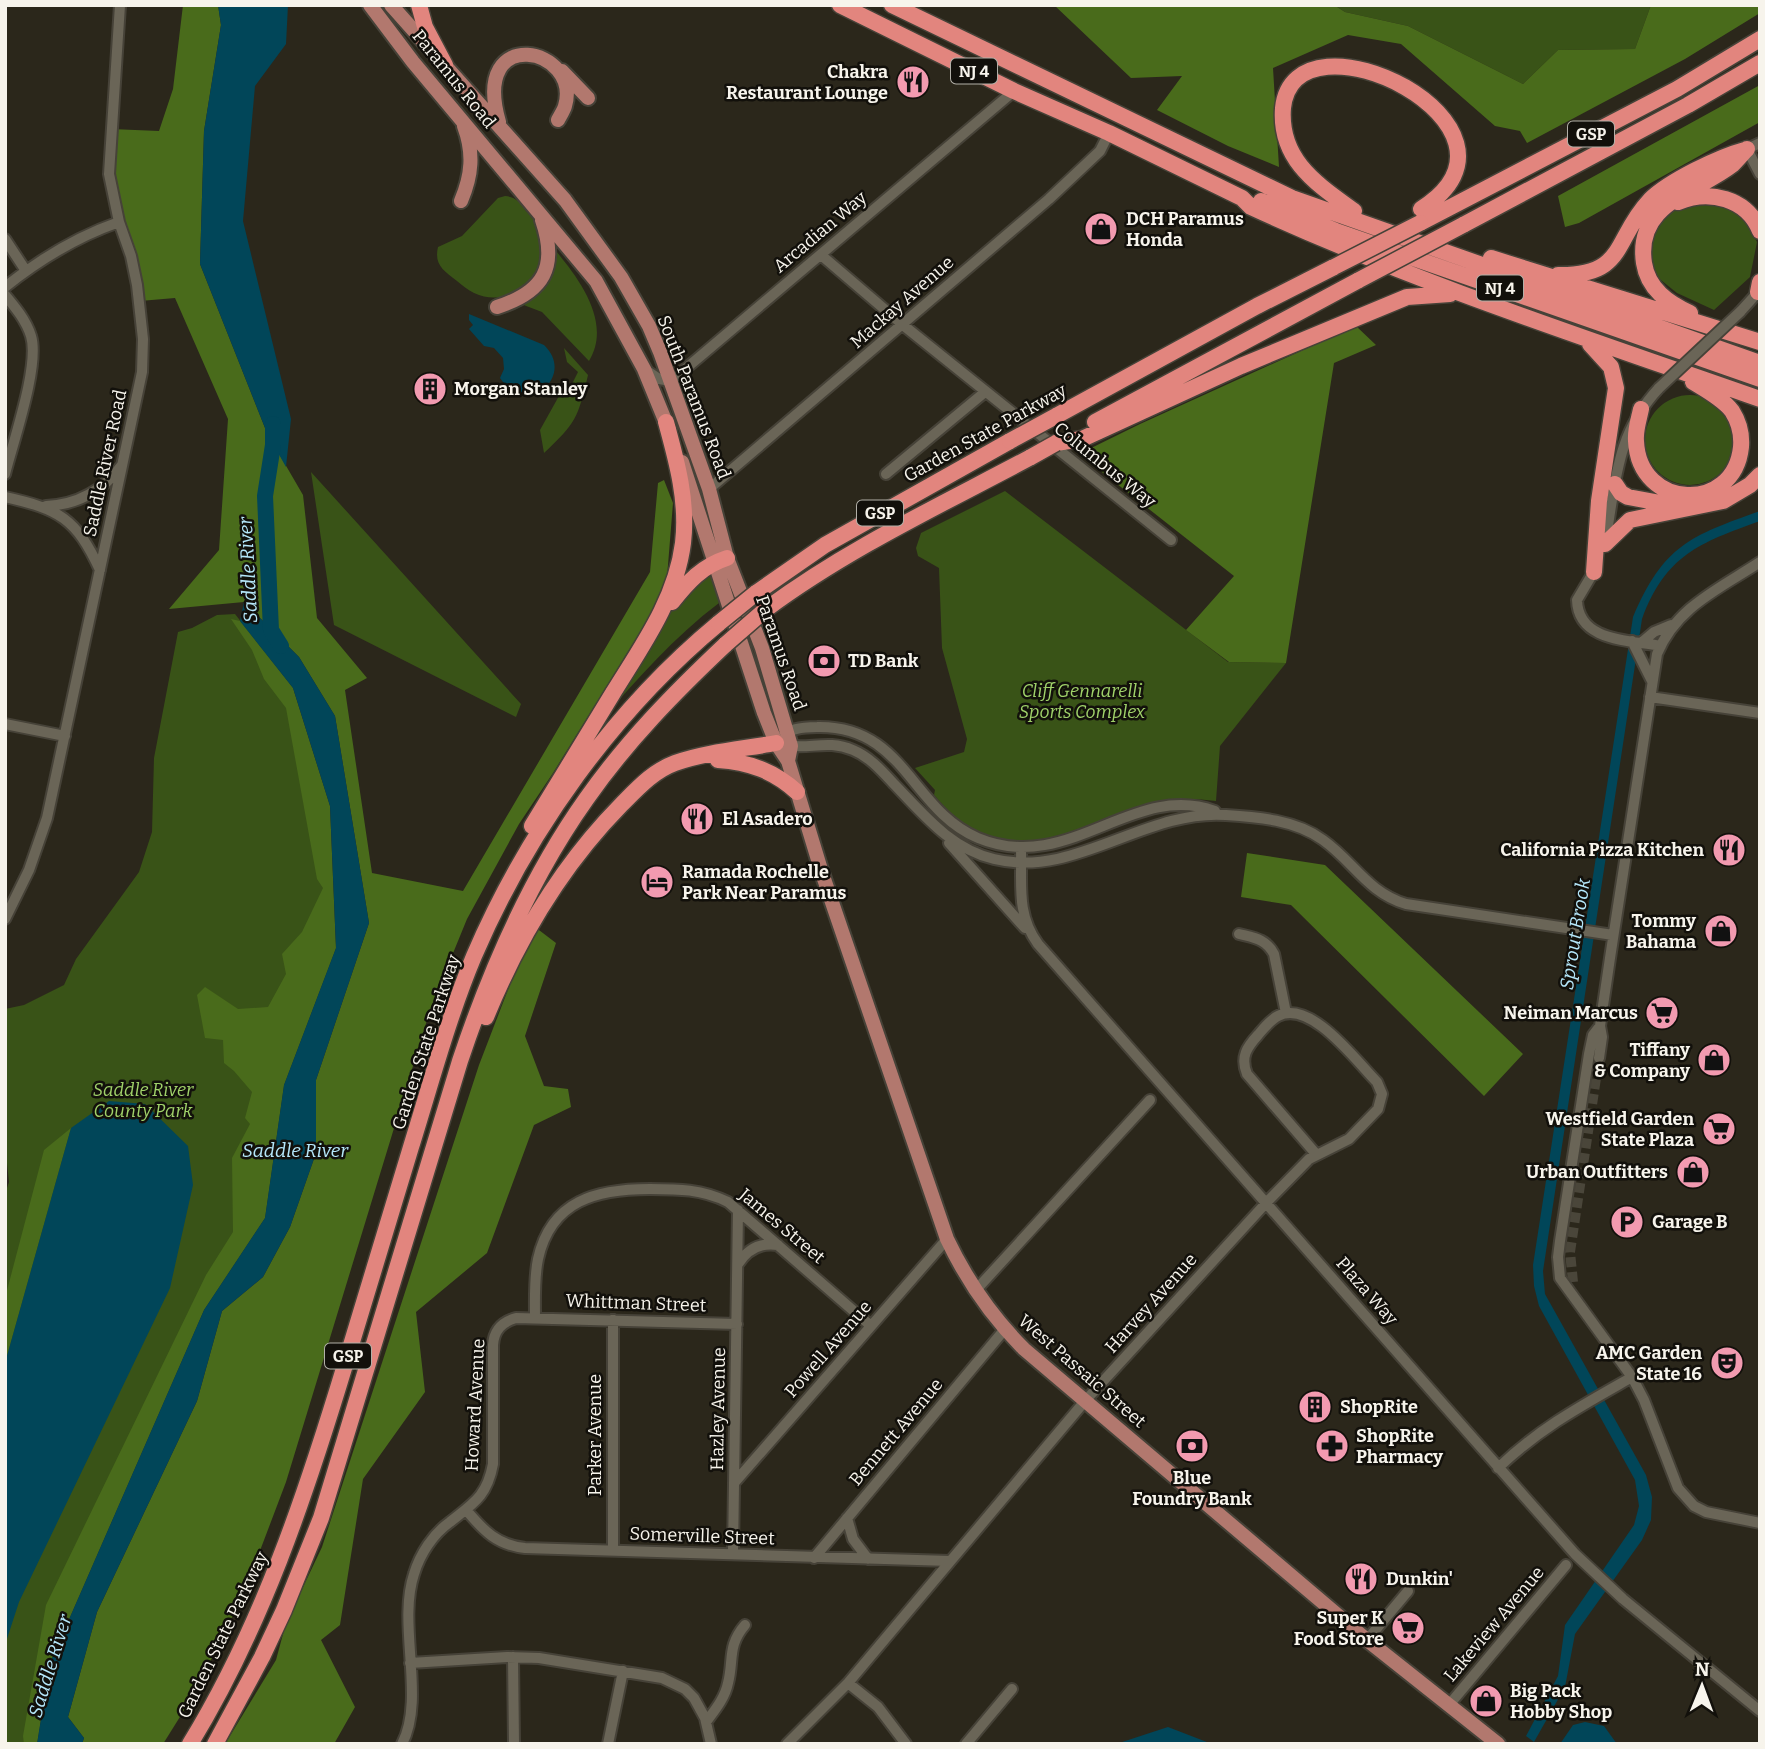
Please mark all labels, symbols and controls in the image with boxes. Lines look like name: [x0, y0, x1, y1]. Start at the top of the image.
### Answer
street label: Paramus Road: [408, 25, 501, 133]
road number: NJ 4: [951, 58, 997, 83]
place label: Chakra Restaurant Lounge: [726, 61, 888, 104]
restaurant icon: Chakra Restaurant Lounge: [894, 63, 932, 101]
road number: GSP: [1568, 122, 1614, 146]
street label: Arcadian Way: [769, 186, 872, 277]
place label: DCH Paramus Honda: [1126, 208, 1244, 251]
shop icon: DCH Paramus Honda: [1082, 210, 1120, 248]
street label: Mackay Avenue: [846, 251, 958, 353]
road number: NJ 4: [1477, 276, 1523, 300]
street label: South Paramus Road: [653, 312, 735, 482]
building icon: Morgan Stanley: [411, 370, 449, 408]
place label: Morgan Stanley: [454, 378, 589, 400]
street label: Garden State Parkway: [900, 379, 1071, 487]
street label: Saddle River Road: [79, 387, 131, 539]
street label: Columbus Way: [1050, 417, 1161, 513]
road number: GSP: [857, 500, 903, 526]
water label: Saddle River: [234, 515, 262, 624]
street label: Paramus Road: [751, 593, 811, 714]
bank icon: TD Bank: [805, 642, 843, 680]
place label: TD Bank: [848, 650, 919, 672]
park label: Cliff Gennarelli Sports Complex: [1019, 680, 1146, 723]
restaurant icon: El Asadero: [678, 800, 716, 838]
place label: El Asadero: [722, 808, 813, 830]
restaurant icon: California Pizza Kitchen: [1710, 831, 1748, 869]
place label: California Pizza Kitchen: [1500, 839, 1704, 861]
place label: Ramada Rochelle Park Near Paramus: [682, 861, 847, 904]
hotel icon: Ramada Rochelle Park Near Paramus: [638, 863, 676, 901]
water label: Sprout Brook: [1555, 876, 1595, 991]
place label: Tommy Bahama: [1626, 910, 1697, 953]
shop icon: Tommy Bahama: [1702, 912, 1740, 950]
street label: Garden State Parkway: [387, 951, 465, 1132]
supermarket icon: Neiman Marcus: [1643, 994, 1681, 1032]
place label: Neiman Marcus: [1504, 1002, 1638, 1024]
place label: Tiffany & Company: [1594, 1039, 1691, 1082]
shop icon: Tiffany & Company: [1695, 1041, 1733, 1079]
park label: Saddle River County Park: [93, 1079, 194, 1122]
place label: Westfield Garden State Plaza: [1546, 1108, 1694, 1151]
supermarket icon: Westfield Garden State Plaza: [1700, 1110, 1738, 1148]
water label: Saddle River: [242, 1139, 349, 1162]
shop icon: Urban Outfitters: [1674, 1153, 1712, 1191]
place label: Urban Outfitters: [1526, 1161, 1668, 1183]
street label: James Street: [734, 1183, 830, 1269]
parking icon: Garage B: [1608, 1203, 1646, 1241]
place label: Garage B: [1652, 1211, 1728, 1233]
street label: Harvey Avenue: [1100, 1248, 1202, 1358]
street label: Plaza Way: [1331, 1252, 1403, 1330]
street label: Whittman Street: [565, 1290, 707, 1316]
street label: Powell Avenue: [780, 1296, 876, 1402]
street label: West Passaic Street: [1014, 1310, 1151, 1433]
street label: Howard Avenue: [461, 1338, 489, 1472]
place label: AMC Garden State 16: [1596, 1342, 1702, 1385]
road number: GSP: [325, 1344, 371, 1368]
theatre icon: AMC Garden State 16: [1708, 1344, 1746, 1382]
street label: Hazley Avenue: [706, 1347, 730, 1471]
street label: Parker Avenue: [584, 1374, 606, 1496]
street label: Bennett Avenue: [845, 1374, 947, 1490]
building icon: ShopRite: [1296, 1388, 1334, 1426]
place label: ShopRite: [1340, 1396, 1418, 1418]
place label: ShopRite Pharmacy: [1356, 1425, 1444, 1468]
bank icon: Blue Foundry Bank: [1173, 1427, 1211, 1465]
pharmacy icon: ShopRite Pharmacy: [1313, 1427, 1351, 1465]
place label: Blue Foundry Bank: [1132, 1467, 1252, 1510]
street label: Somerville Street: [629, 1522, 776, 1550]
street label: Garden State Parkway: [173, 1548, 273, 1722]
restaurant icon: Dunkin': [1342, 1560, 1380, 1598]
street label: Lakeview Avenue: [1439, 1562, 1549, 1686]
place label: Dunkin': [1386, 1568, 1453, 1590]
place label: Super K Food Store: [1294, 1607, 1384, 1650]
supermarket icon: Super K Food Store: [1389, 1609, 1427, 1647]
water label: Saddle River: [23, 1611, 77, 1720]
north arrow: [1667, 1651, 1737, 1721]
text: N: [1695, 1658, 1710, 1681]
place label: Big Pack Hobby Shop: [1510, 1680, 1612, 1723]
shop icon: Big Pack Hobby Shop: [1467, 1682, 1505, 1720]

